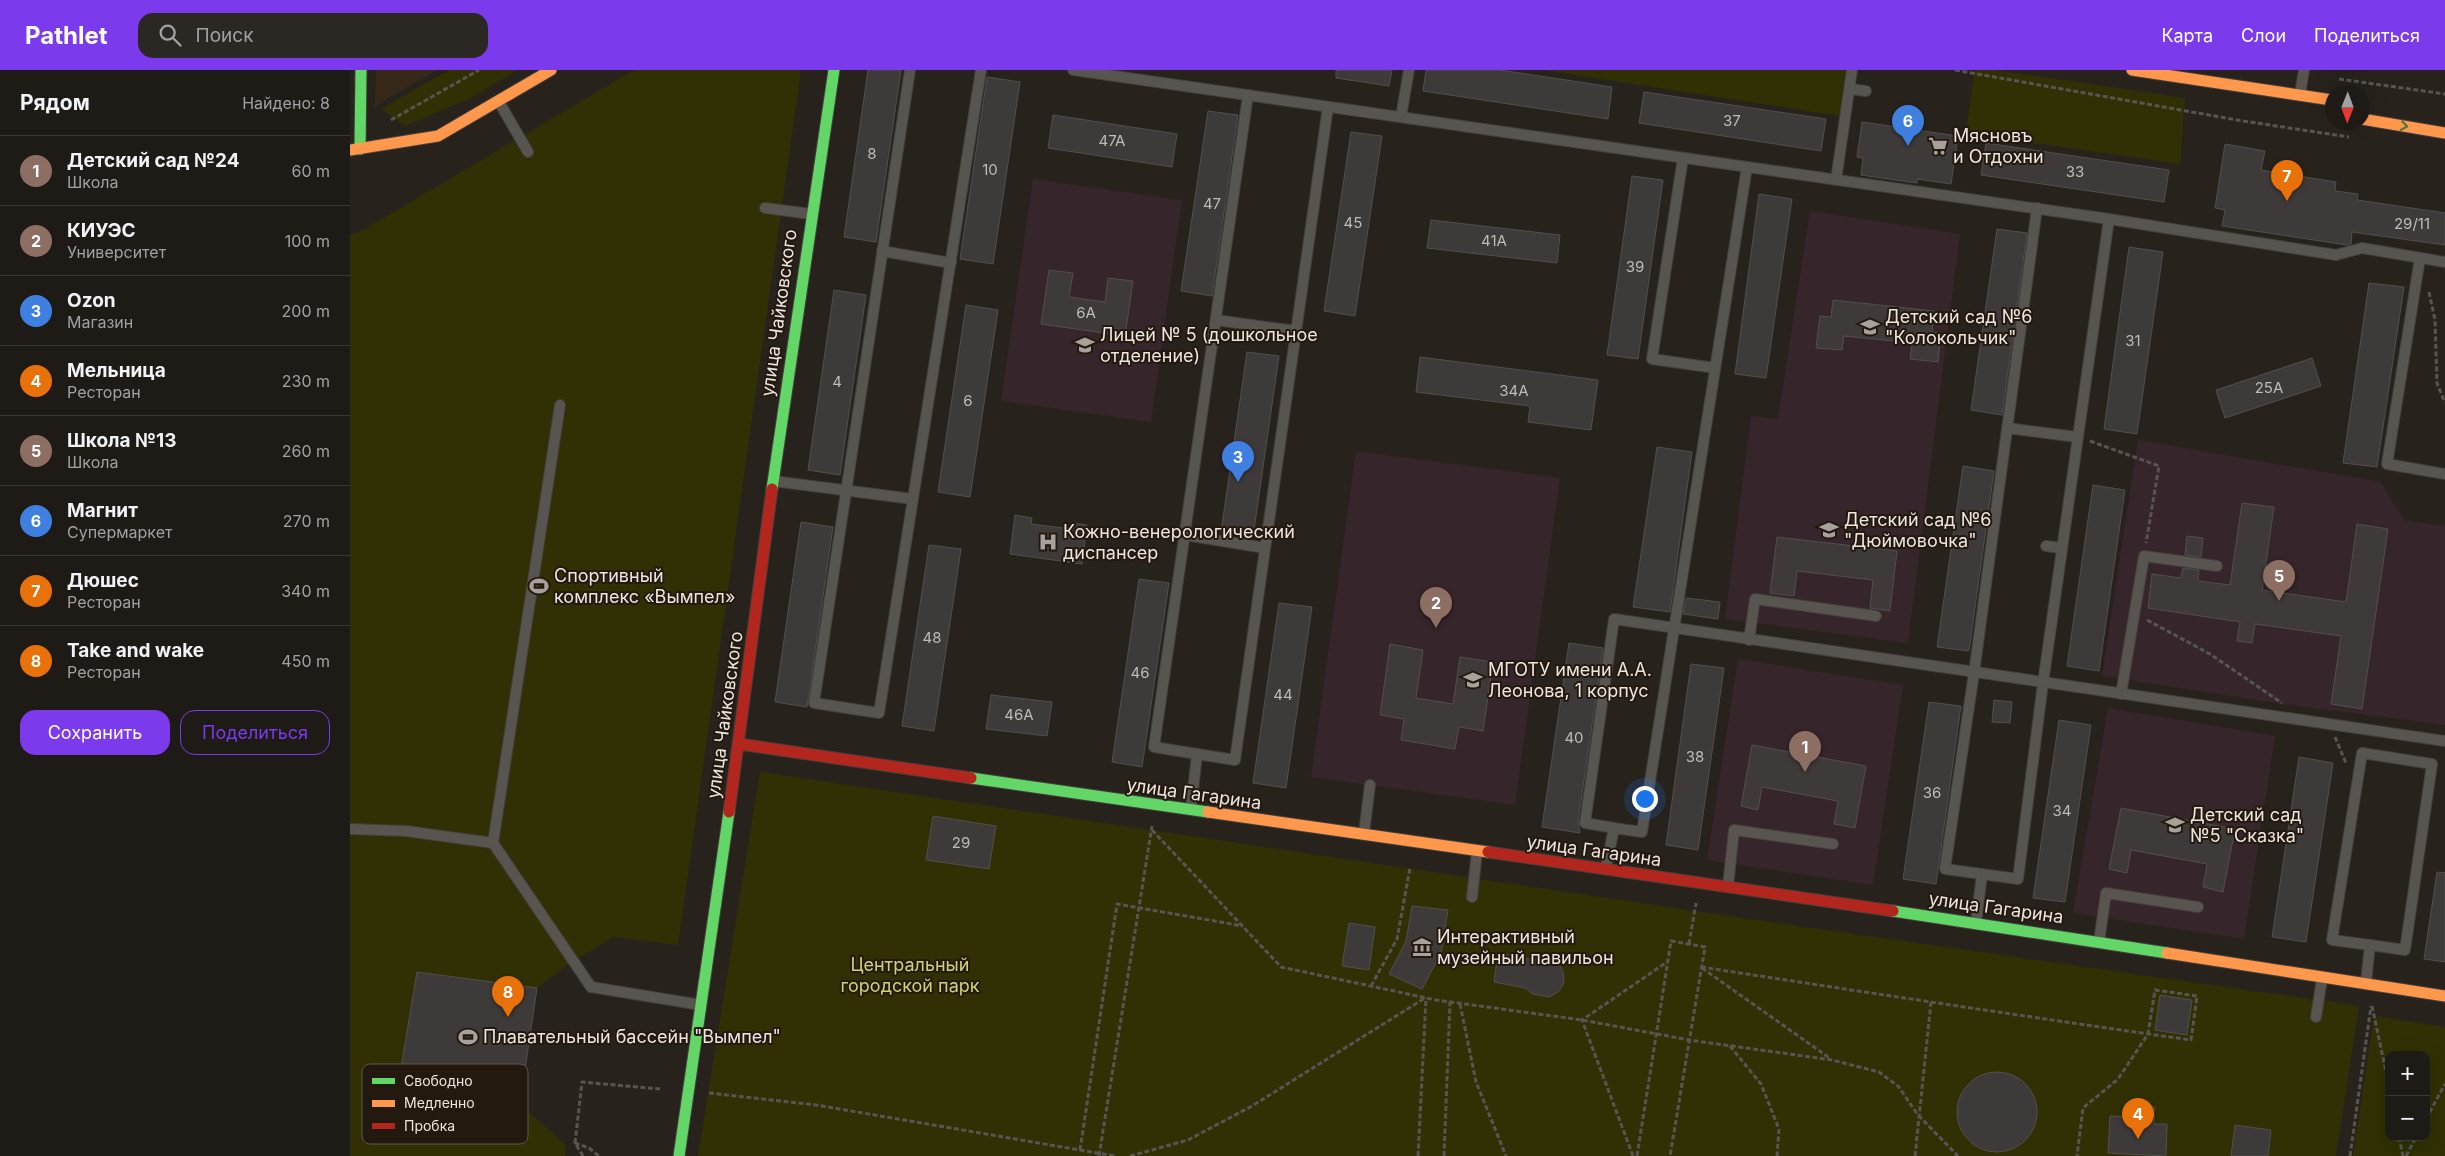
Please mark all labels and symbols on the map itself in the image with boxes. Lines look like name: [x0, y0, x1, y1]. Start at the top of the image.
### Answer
north arrow: [2325, 85, 2370, 130]
pin: 6: [1892, 105, 1924, 146]
house number: 37: [1723, 111, 1741, 130]
one-way arrow: [2399, 121, 2408, 131]
place label: Мясновъ и Отдохни: [1953, 125, 2044, 167]
house number: 47А: [1099, 131, 1125, 150]
supermarket icon: Мясновъ и Отдохни: [1927, 135, 1949, 157]
house number: 8: [867, 144, 877, 163]
house number: 10: [982, 160, 998, 179]
pin: 7: [2271, 160, 2303, 201]
house number: 33: [2066, 162, 2084, 181]
house number: 47: [1203, 194, 1221, 213]
house number: 45: [1344, 213, 1362, 232]
house number: 29/11: [2394, 214, 2430, 233]
street label: улица Чайковского: [756, 228, 801, 398]
house number: 41А: [1481, 231, 1507, 250]
house number: 39: [1626, 257, 1644, 276]
house number: 6А: [1076, 303, 1096, 322]
place label: Детский сад №6 "Колокольчик": [1885, 306, 2032, 348]
school or university icon: Детский сад №6 "Колокольчик": [1859, 316, 1881, 338]
place label: Лицей № 5 (дошкольное отделение): [1100, 324, 1318, 366]
house number: 31: [2125, 331, 2141, 350]
school or university icon: Лицей № 5 (дошкольное отделение): [1074, 334, 1096, 356]
house number: 4: [832, 372, 842, 391]
house number: 25А: [2255, 378, 2283, 397]
house number: 34А: [1499, 381, 1529, 400]
house number: 6: [963, 391, 973, 410]
pin: 3: [1222, 441, 1254, 482]
place label: Детский сад №6 "Дюймовочка": [1844, 509, 1991, 551]
school or university icon: Детский сад №6 "Дюймовочка": [1818, 519, 1840, 541]
place label: Кожно-венерологический диспансер: [1063, 521, 1295, 563]
hospital icon: Кожно-венерологический диспансер: [1037, 531, 1059, 553]
pin: 5: [2263, 560, 2295, 601]
place label: Спортивный комплекс «Вымпел»: [554, 565, 735, 607]
sports icon: Спортивный комплекс «Вымпел»: [528, 575, 550, 597]
pin: 2: [1420, 587, 1452, 628]
house number: 48: [923, 628, 941, 647]
street label: улица Чайковского: [702, 630, 747, 800]
place label: МГОТУ имени А.А. Леонова, 1 корпус: [1488, 659, 1652, 701]
house number: 46: [1131, 663, 1150, 682]
school or university icon: МГОТУ имени А.А. Леонова, 1 корпус: [1462, 669, 1484, 691]
house number: 44: [1273, 685, 1293, 704]
house number: 46А: [1004, 705, 1034, 724]
house number: 40: [1564, 728, 1584, 747]
pin: 1: [1789, 731, 1821, 772]
house number: 38: [1686, 747, 1704, 766]
street label: улица Гагарина: [1125, 774, 1263, 813]
house number: 36: [1923, 783, 1941, 802]
your location: [1632, 786, 1658, 812]
house number: 34: [2053, 801, 2071, 820]
place label: Детский сад №5 "Сказка": [2190, 804, 2304, 846]
school or university icon: Детский сад №5 "Сказка": [2164, 814, 2186, 836]
street label: улица Гагарина: [1525, 831, 1663, 870]
house number: 29: [952, 833, 970, 852]
street label: улица Гагарина: [1927, 888, 2065, 927]
place label: Интерактивный музейный павильон: [1437, 926, 1614, 968]
museum icon: Интерактивный музейный павильон: [1411, 936, 1433, 958]
park label: Центральный городской парк: [840, 954, 980, 996]
pin: 8: [492, 976, 524, 1017]
sports icon: Плавательный бассейн "Вымпел": [457, 1026, 479, 1048]
place label: Плавательный бассейн "Вымпел": [483, 1026, 781, 1047]
legend: [362, 1064, 528, 1144]
text: Свободно: [404, 1072, 473, 1089]
text: Медленно: [404, 1094, 475, 1111]
pin: 4: [2122, 1098, 2154, 1139]
text: Пробка: [404, 1117, 455, 1134]

